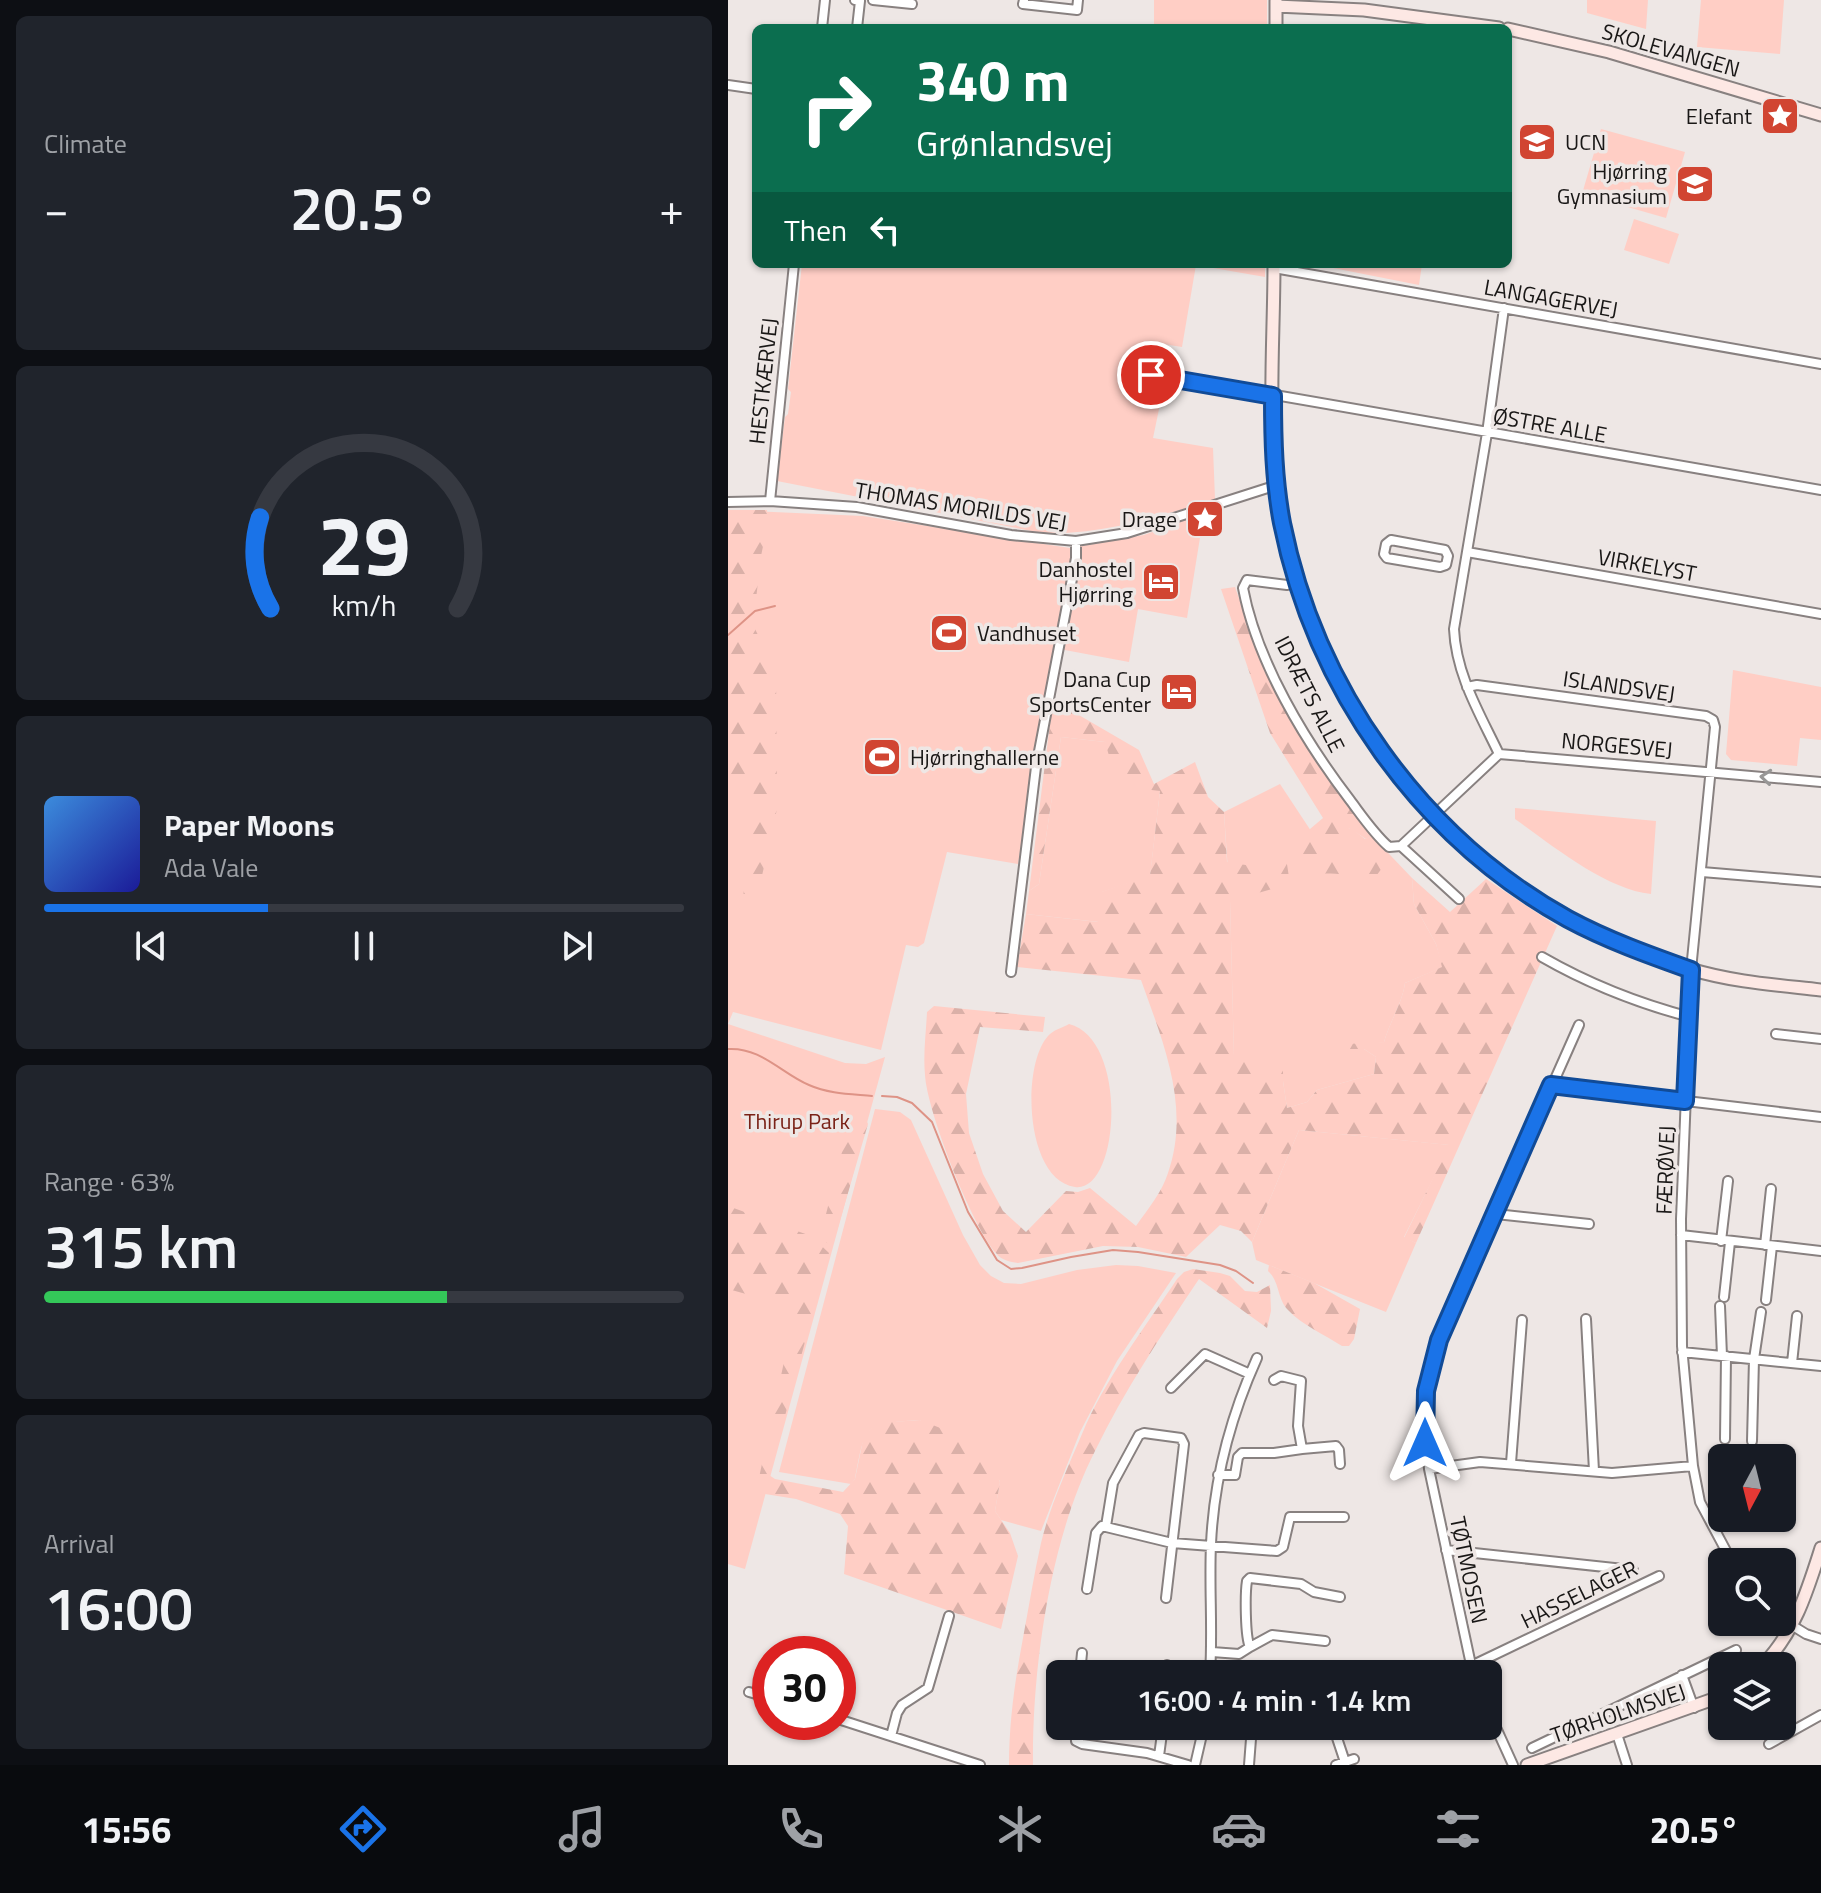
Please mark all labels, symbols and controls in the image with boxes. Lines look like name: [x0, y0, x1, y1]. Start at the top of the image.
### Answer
street label: SKOLEVANGEN: [1598, 14, 1744, 86]
text: 340 m: [916, 38, 1069, 123]
icon: right: [784, 56, 888, 160]
place icon: Elefant: [1759, 95, 1801, 137]
place label: Elefant: [1686, 99, 1752, 133]
text: Grønlandsvej: [916, 115, 1113, 170]
school or university icon: UCN: [1516, 121, 1558, 163]
text: Climate: [44, 124, 127, 163]
place label: UCN: [1565, 125, 1606, 159]
place label: Hjørring Gymnasium: [1557, 154, 1667, 213]
text: 20.5°: [290, 162, 438, 253]
school or university icon: Hjørring Gymnasium: [1674, 163, 1716, 205]
text: −: [44, 175, 69, 242]
text: +: [659, 175, 684, 242]
text: Then: [784, 207, 847, 253]
icon: left: [863, 208, 907, 252]
street label: LANGAGERVEJ: [1481, 270, 1621, 326]
street label: HESTKÆRVEJ: [739, 316, 787, 446]
pin: [1117, 341, 1185, 409]
icon: arrive: [1129, 353, 1173, 397]
street label: ØSTRE ALLE: [1490, 398, 1610, 452]
street label: THOMAS MORILDS VEJ: [853, 472, 1069, 540]
text: 29: [317, 480, 411, 606]
place icon: Drage: [1184, 498, 1226, 540]
place label: Drage: [1122, 502, 1177, 536]
street label: VIRKELYST: [1595, 540, 1700, 590]
place label: Danhostel Hjørring: [1038, 552, 1133, 611]
hotel icon: Danhostel Hjørring: [1140, 561, 1182, 603]
text: km/h: [332, 584, 396, 627]
sports icon: Vandhuset: [928, 612, 970, 654]
place label: Vandhuset: [977, 616, 1076, 650]
street label: IDRÆTS ALLE: [1266, 630, 1354, 758]
street label: ISLANDSVEJ: [1561, 661, 1677, 711]
place label: Dana Cup SportsCenter: [1029, 662, 1151, 721]
hotel icon: Dana Cup SportsCenter: [1158, 671, 1200, 713]
street label: NORGESVEJ: [1560, 723, 1674, 767]
sports icon: Hjørringhallerne: [861, 736, 903, 778]
place label: Hjørringhallerne: [910, 740, 1059, 774]
one-way arrow: [1759, 769, 1772, 786]
text: Paper Moons: [164, 802, 334, 848]
text: Ada Vale: [164, 848, 258, 887]
icon: previous: [129, 924, 173, 968]
icon: pause: [342, 924, 386, 968]
icon: next: [555, 924, 599, 968]
park label: Thirup Park: [744, 1104, 850, 1138]
street label: FÆRØVEJ: [1646, 1125, 1684, 1215]
text: Range · 63%: [44, 1162, 174, 1201]
text: 315 km: [44, 1200, 238, 1291]
position arrow: [1383, 1401, 1467, 1485]
north arrow: [1708, 1444, 1796, 1532]
map controls: [1708, 1444, 1796, 1740]
street label: TØTMOSEN: [1441, 1513, 1497, 1627]
text: Arrival: [44, 1524, 115, 1563]
button: search: [1708, 1548, 1796, 1636]
street label: HASSELAGER: [1515, 1551, 1643, 1637]
text: 16:00: [44, 1562, 193, 1653]
speed limit sign: 30: [752, 1636, 856, 1740]
button: layers: [1708, 1652, 1796, 1740]
street label: TØRHOLMSVEJ: [1546, 1674, 1690, 1752]
text: 16:00 · 4 min · 1.4 km: [1137, 1677, 1411, 1723]
icon: directions: [335, 1801, 391, 1857]
icon: music: [554, 1801, 610, 1857]
icon: phone: [773, 1801, 829, 1857]
icon: climate: [992, 1801, 1048, 1857]
icon: car: [1211, 1801, 1267, 1857]
icon: filters: [1430, 1801, 1486, 1857]
text: 15:56: [82, 1802, 171, 1857]
text: 20.5°: [1650, 1802, 1739, 1857]

